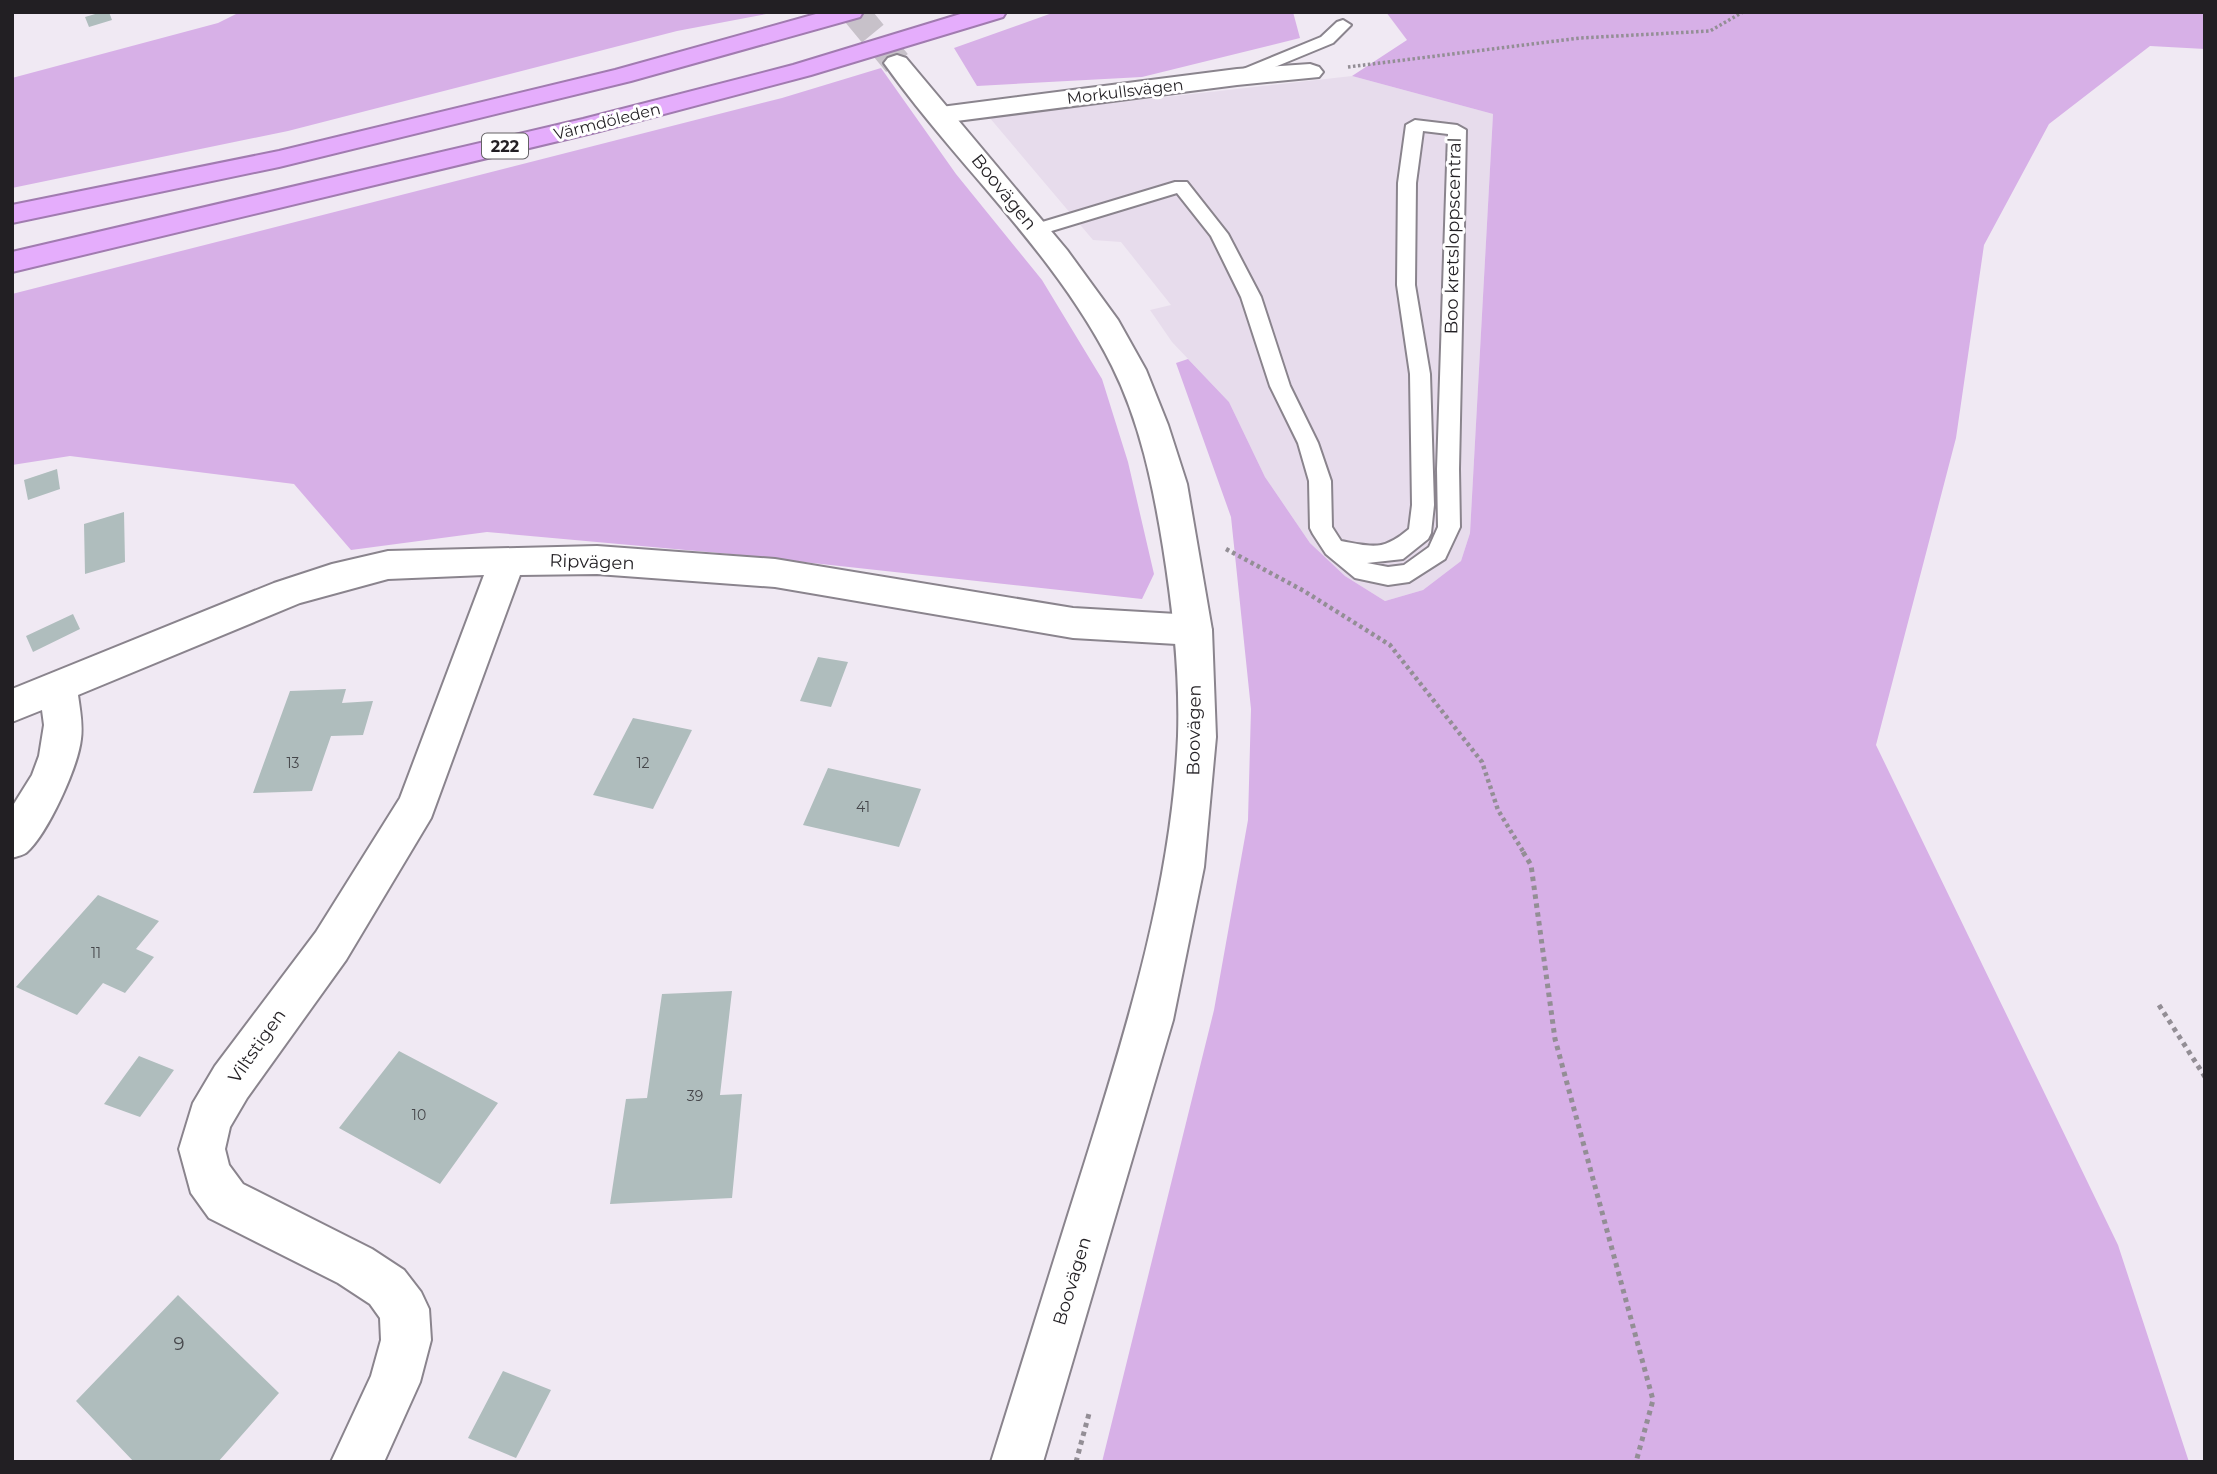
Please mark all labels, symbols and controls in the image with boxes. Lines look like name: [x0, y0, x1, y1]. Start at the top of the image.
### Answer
street label: Morkullsvägen: [1066, 75, 1184, 108]
street label: Värmdöleden: [552, 99, 662, 144]
road number: 222: [482, 134, 528, 158]
street label: Boo kretsloppscentral: [1440, 137, 1466, 335]
street label: Boovägen: [967, 150, 1041, 234]
street label: Ripvägen: [549, 550, 635, 574]
street label: Boovägen: [1182, 684, 1206, 776]
house number: 13: [287, 754, 300, 772]
house number: 12: [636, 754, 650, 772]
house number: 41: [856, 798, 870, 816]
house number: 11: [91, 944, 101, 962]
street label: Viltstigen: [224, 1005, 290, 1087]
house number: 39: [687, 1087, 703, 1105]
house number: 10: [412, 1106, 426, 1124]
street label: Boovägen: [1048, 1234, 1096, 1328]
house number: 9: [174, 1333, 185, 1355]

